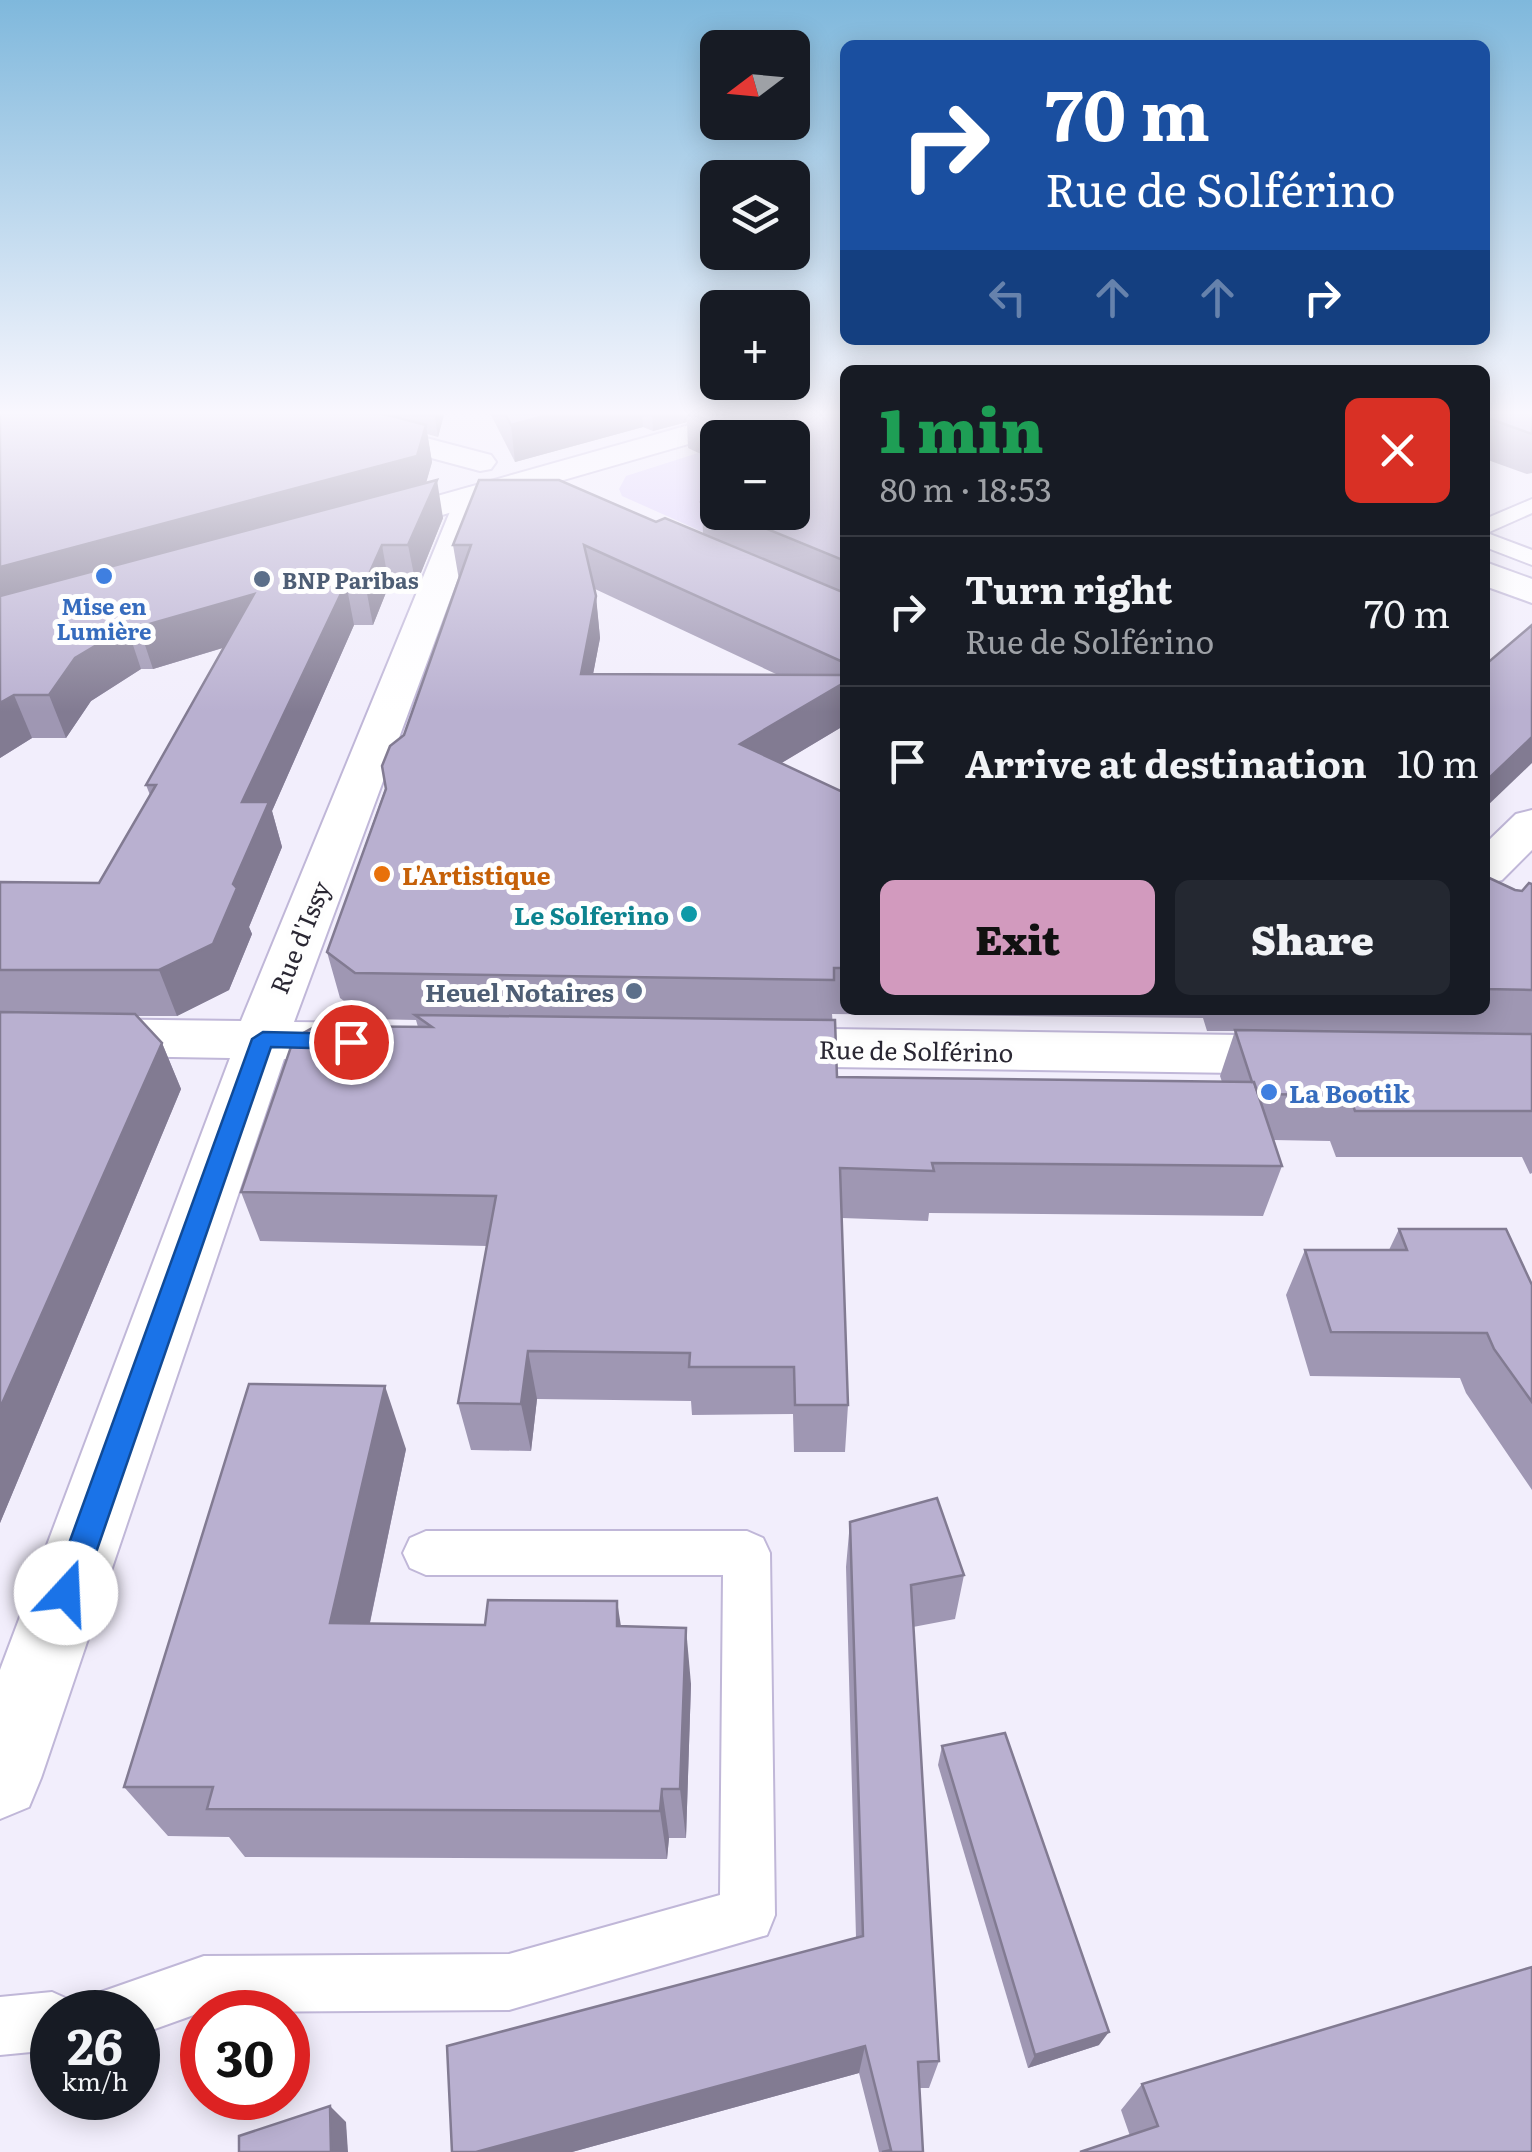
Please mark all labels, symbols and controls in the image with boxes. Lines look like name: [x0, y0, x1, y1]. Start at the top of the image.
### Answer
north arrow: [700, 30, 810, 140]
map controls: [700, 30, 810, 530]
text: 70 m: [1045, 59, 1210, 163]
icon: right: [880, 80, 1010, 210]
text: Rue de Solférino: [1045, 154, 1396, 221]
button: layers: [700, 160, 810, 270]
icon: left: [980, 270, 1035, 325]
icon: ahead: [1085, 270, 1140, 325]
icon: ahead: [1190, 270, 1245, 325]
icon: right: [1295, 270, 1350, 325]
button: +: [700, 290, 810, 400]
text: 1 min: [880, 382, 1044, 471]
button: close: [1345, 398, 1450, 503]
button: −: [700, 420, 810, 530]
text: 80 m · 18:53: [880, 464, 1052, 512]
text: Turn right: [965, 559, 1172, 616]
place label: BNP Paribas: [282, 563, 419, 596]
marker: Mise en Lumière: [93, 565, 115, 587]
marker: BNP Paribas: [251, 568, 273, 590]
text: 70 m: [1364, 583, 1450, 640]
icon: right: [880, 584, 935, 639]
place label: Mise en Lumière: [57, 589, 151, 647]
text: Rue de Solférino: [965, 616, 1214, 664]
text: Arrive at destination: [965, 733, 1367, 790]
text: 10 m: [1397, 733, 1479, 790]
icon: arrive: [880, 734, 935, 789]
place label: L'Artistique: [402, 856, 551, 893]
marker: L'Artistique: [371, 863, 393, 885]
street label: Rue d'Issy: [260, 874, 339, 999]
button: Exit: [880, 880, 1155, 995]
button: Share: [1175, 880, 1450, 995]
place label: Le Solferino: [514, 896, 669, 933]
marker: Le Solferino: [678, 903, 700, 925]
place label: Heuel Notaires: [425, 973, 614, 1010]
marker: Heuel Notaires: [623, 980, 645, 1002]
pin: [309, 1000, 394, 1085]
icon: arrive: [324, 1015, 379, 1070]
street label: Rue de Solférino: [818, 1030, 1014, 1070]
place label: La Bootik: [1289, 1074, 1410, 1111]
marker: La Bootik: [1258, 1081, 1280, 1103]
position arrow: [14, 1541, 118, 1645]
speed limit sign: 30: [180, 1990, 310, 2120]
text: 26: [67, 2006, 123, 2080]
text: km/h: [62, 2062, 128, 2099]

